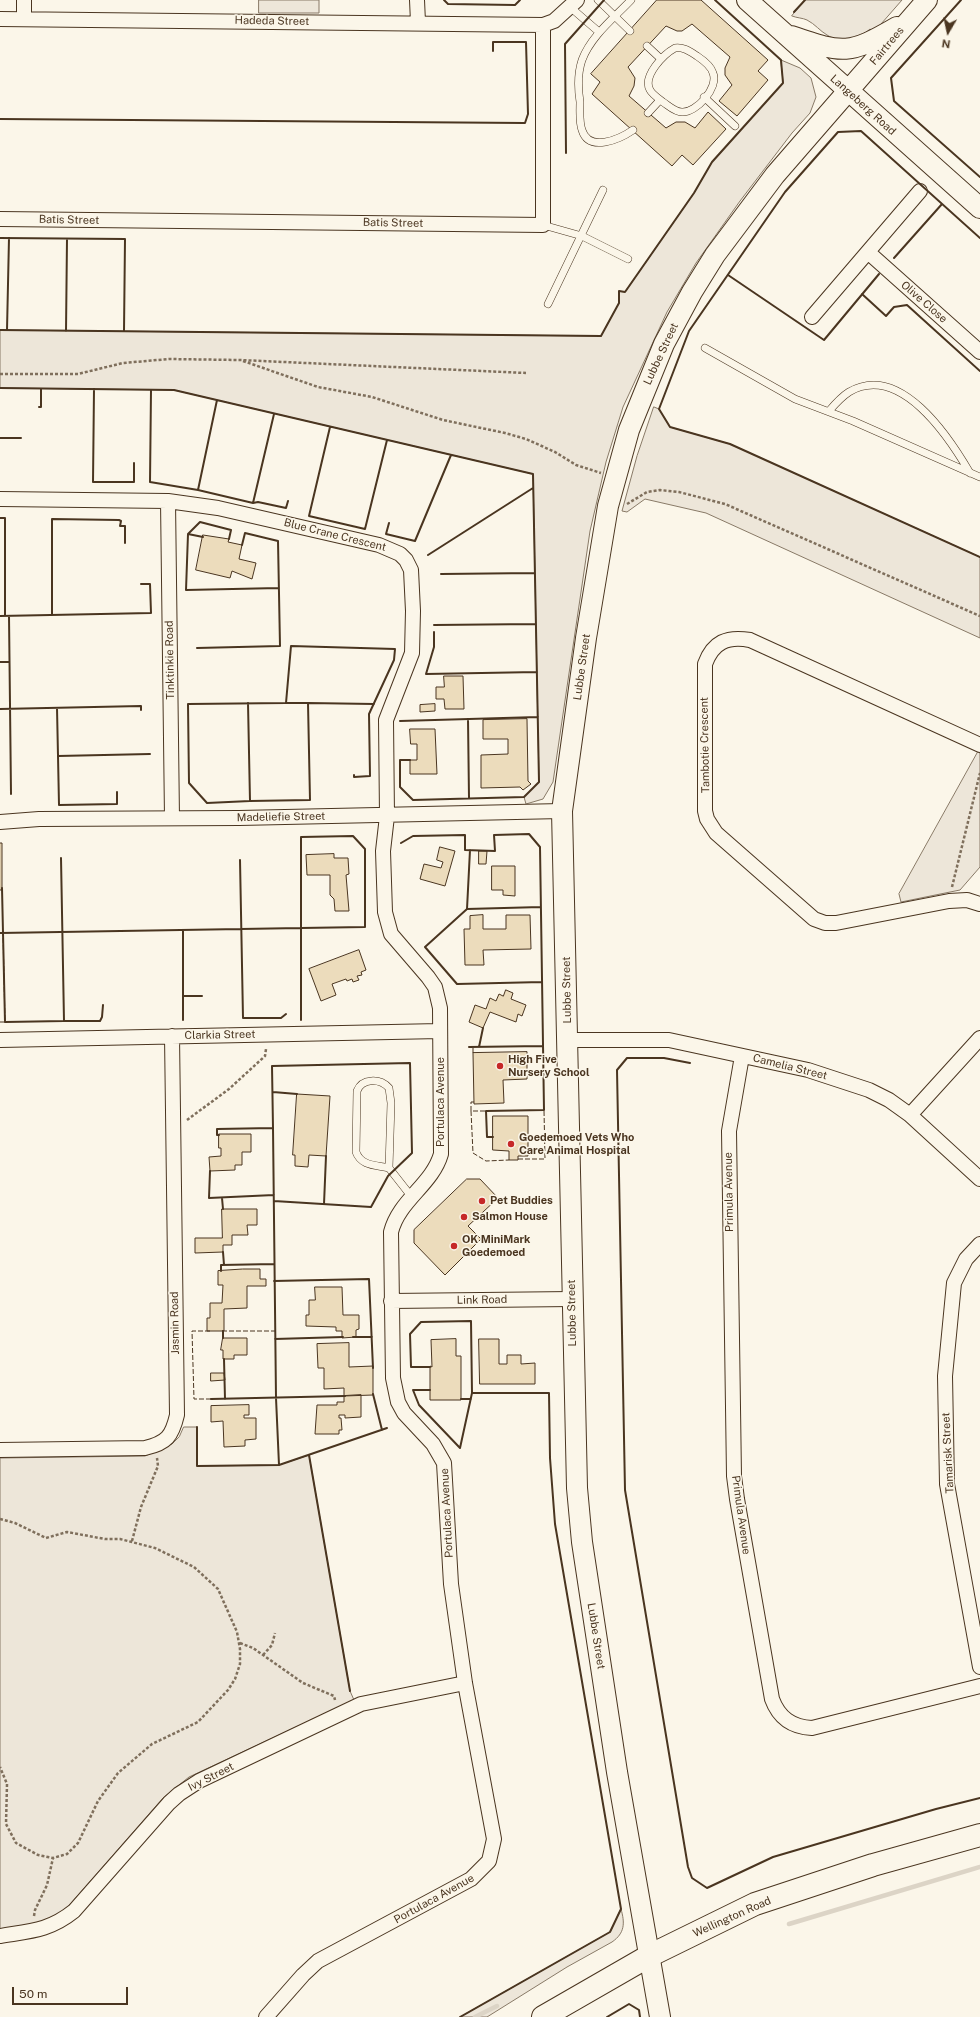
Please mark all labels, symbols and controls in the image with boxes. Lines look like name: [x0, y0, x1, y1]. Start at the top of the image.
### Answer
north arrow: [928, 12, 968, 52]
street label: Hadeda Street: [235, 14, 309, 28]
street label: Fairtrees: [867, 24, 907, 68]
text: N: [941, 37, 951, 50]
street label: Langeberg Road: [827, 72, 899, 138]
street label: Batis Street: [39, 213, 99, 227]
street label: Batis Street: [363, 216, 423, 230]
street label: Olive Close: [898, 278, 950, 326]
street label: Lubbe Street: [641, 321, 681, 387]
street label: Blue Crane Crescent: [282, 516, 388, 554]
street label: Tinktinkie Road: [163, 620, 177, 700]
street label: Lubbe Street: [571, 633, 593, 701]
street label: Tambotie Crescent: [698, 697, 712, 793]
street label: Madeliefie Street: [237, 810, 325, 824]
street label: Lubbe Street: [560, 956, 574, 1024]
street label: Clarkia Street: [184, 1028, 256, 1042]
street label: Camelia Street: [751, 1051, 829, 1083]
place label: High Five Nursery School: [508, 1053, 590, 1079]
street label: Portulaca Avenue: [434, 1057, 448, 1147]
marker: High Five Nursery School: [495, 1061, 505, 1071]
place label: Goedemoed Vets Who Care Animal Hospital: [519, 1131, 634, 1157]
marker: Goedemoed Vets Who Care Animal Hospital: [506, 1139, 516, 1149]
street label: Primula Avenue: [722, 1152, 736, 1232]
place label: Pet Buddies: [490, 1194, 553, 1208]
marker: Pet Buddies: [477, 1196, 487, 1206]
place label: Salmon House: [472, 1210, 548, 1224]
marker: Salmon House: [459, 1212, 469, 1222]
place label: OK MiniMark Goedemoed: [462, 1233, 530, 1259]
marker: OK MiniMark Goedemoed: [449, 1241, 459, 1251]
street label: Lubbe Street: [565, 1279, 579, 1347]
street label: Jasmin Road: [168, 1291, 182, 1355]
street label: Link Road: [457, 1293, 507, 1307]
street label: Tamarisk Street: [939, 1412, 957, 1494]
street label: Portulaca Avenue: [438, 1468, 456, 1558]
street label: Primula Avenue: [729, 1475, 753, 1555]
street label: Lubbe Street: [584, 1602, 608, 1670]
street label: Ivy Street: [186, 1760, 236, 1794]
street label: Portulaca Avenue: [392, 1871, 476, 1927]
street label: Wellington Road: [691, 1894, 773, 1940]
scale bar: [14, 1979, 130, 2005]
text: 50 m: [19, 1987, 47, 2001]

